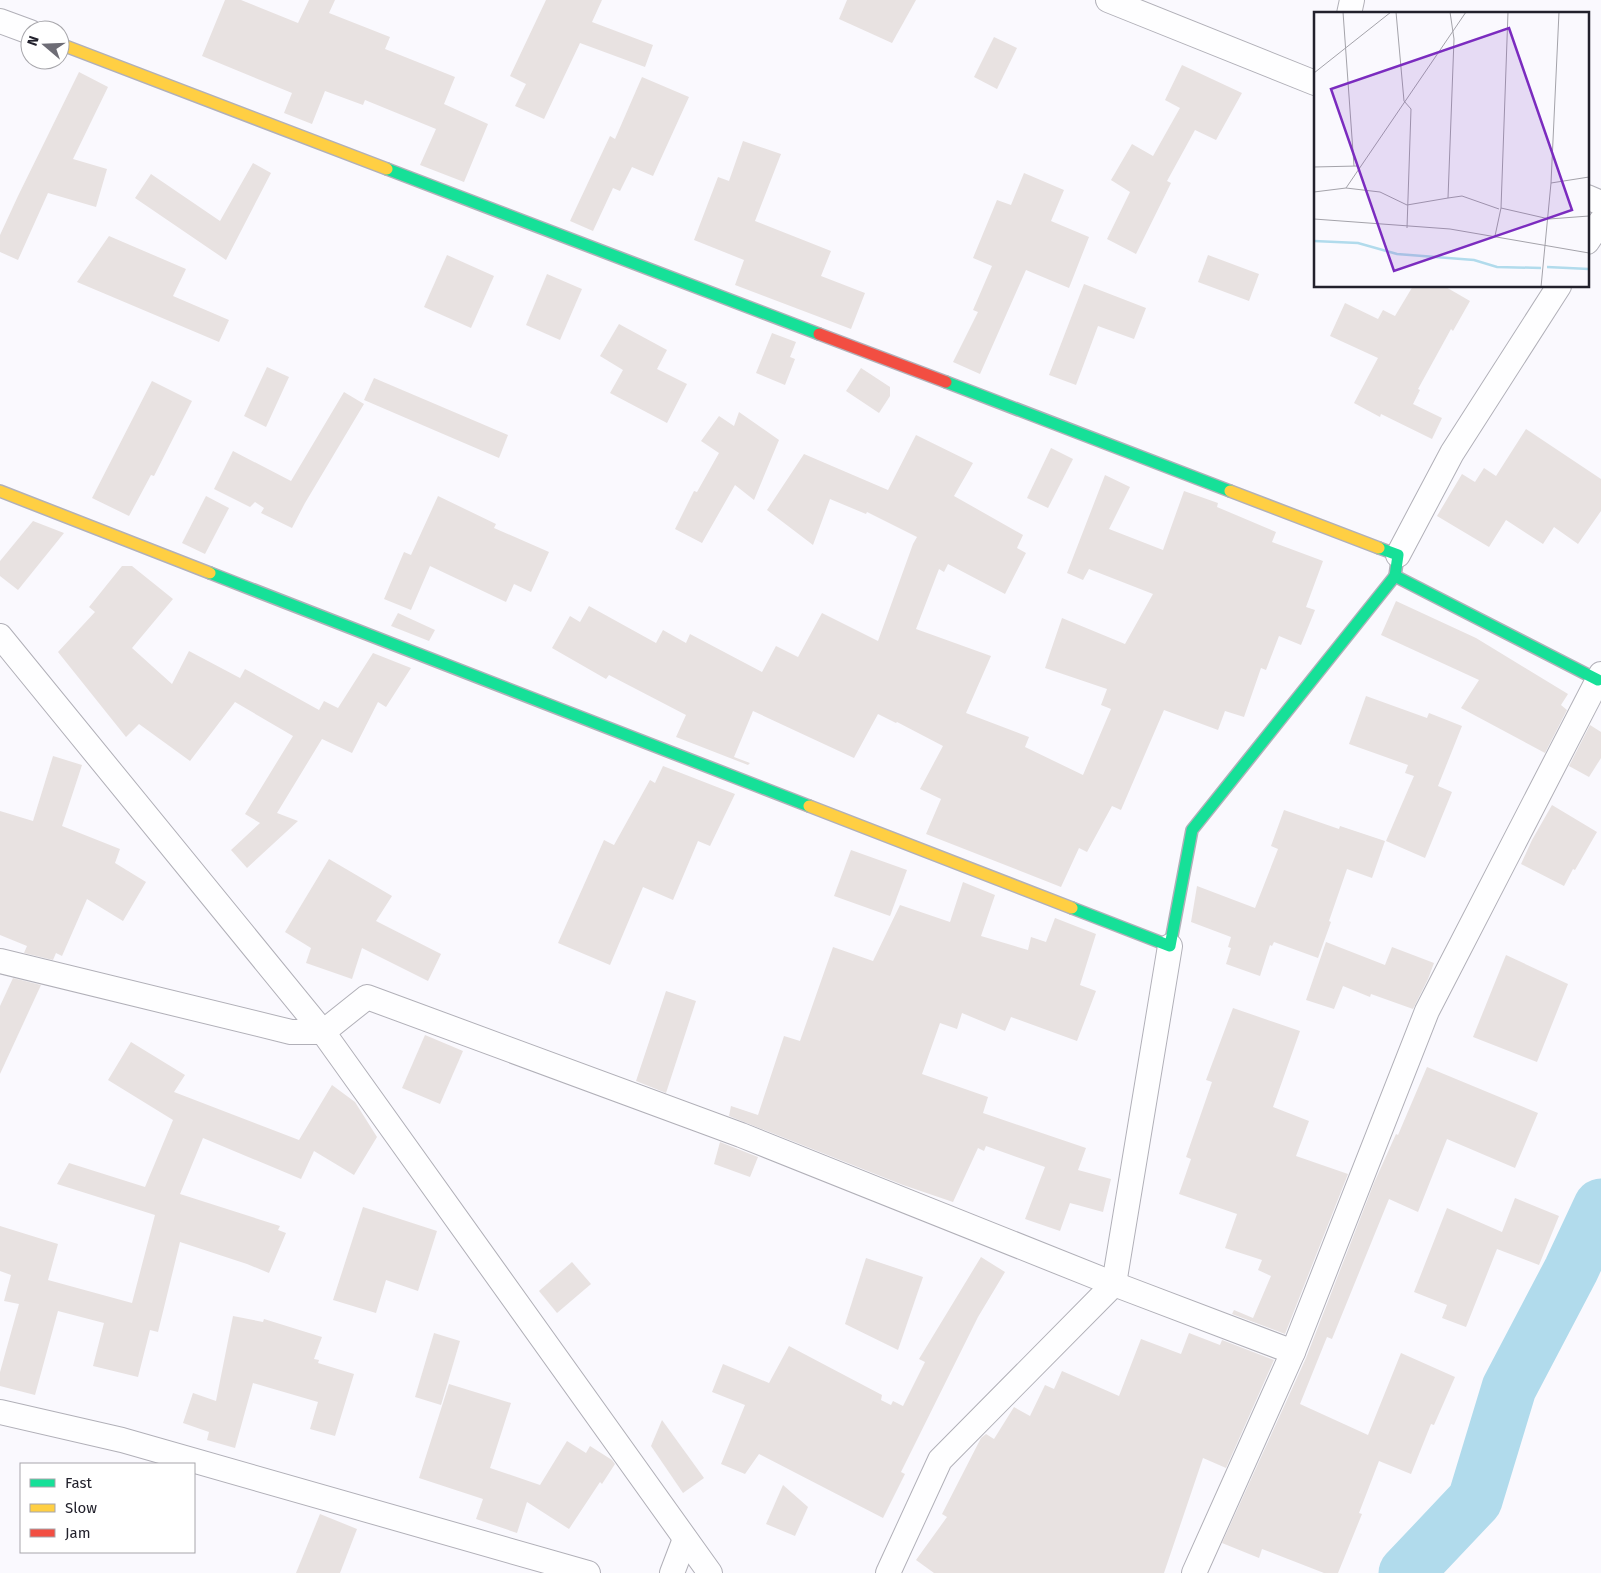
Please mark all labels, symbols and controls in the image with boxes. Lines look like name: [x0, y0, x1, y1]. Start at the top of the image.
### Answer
inset map: [1314, 12, 1588, 288]
north arrow: [20, 20, 70, 70]
text: N: [24, 34, 43, 48]
legend: [20, 1463, 195, 1553]
text: Fast: [65, 1474, 92, 1492]
text: Slow: [65, 1499, 97, 1517]
text: Jam: [65, 1524, 91, 1542]

